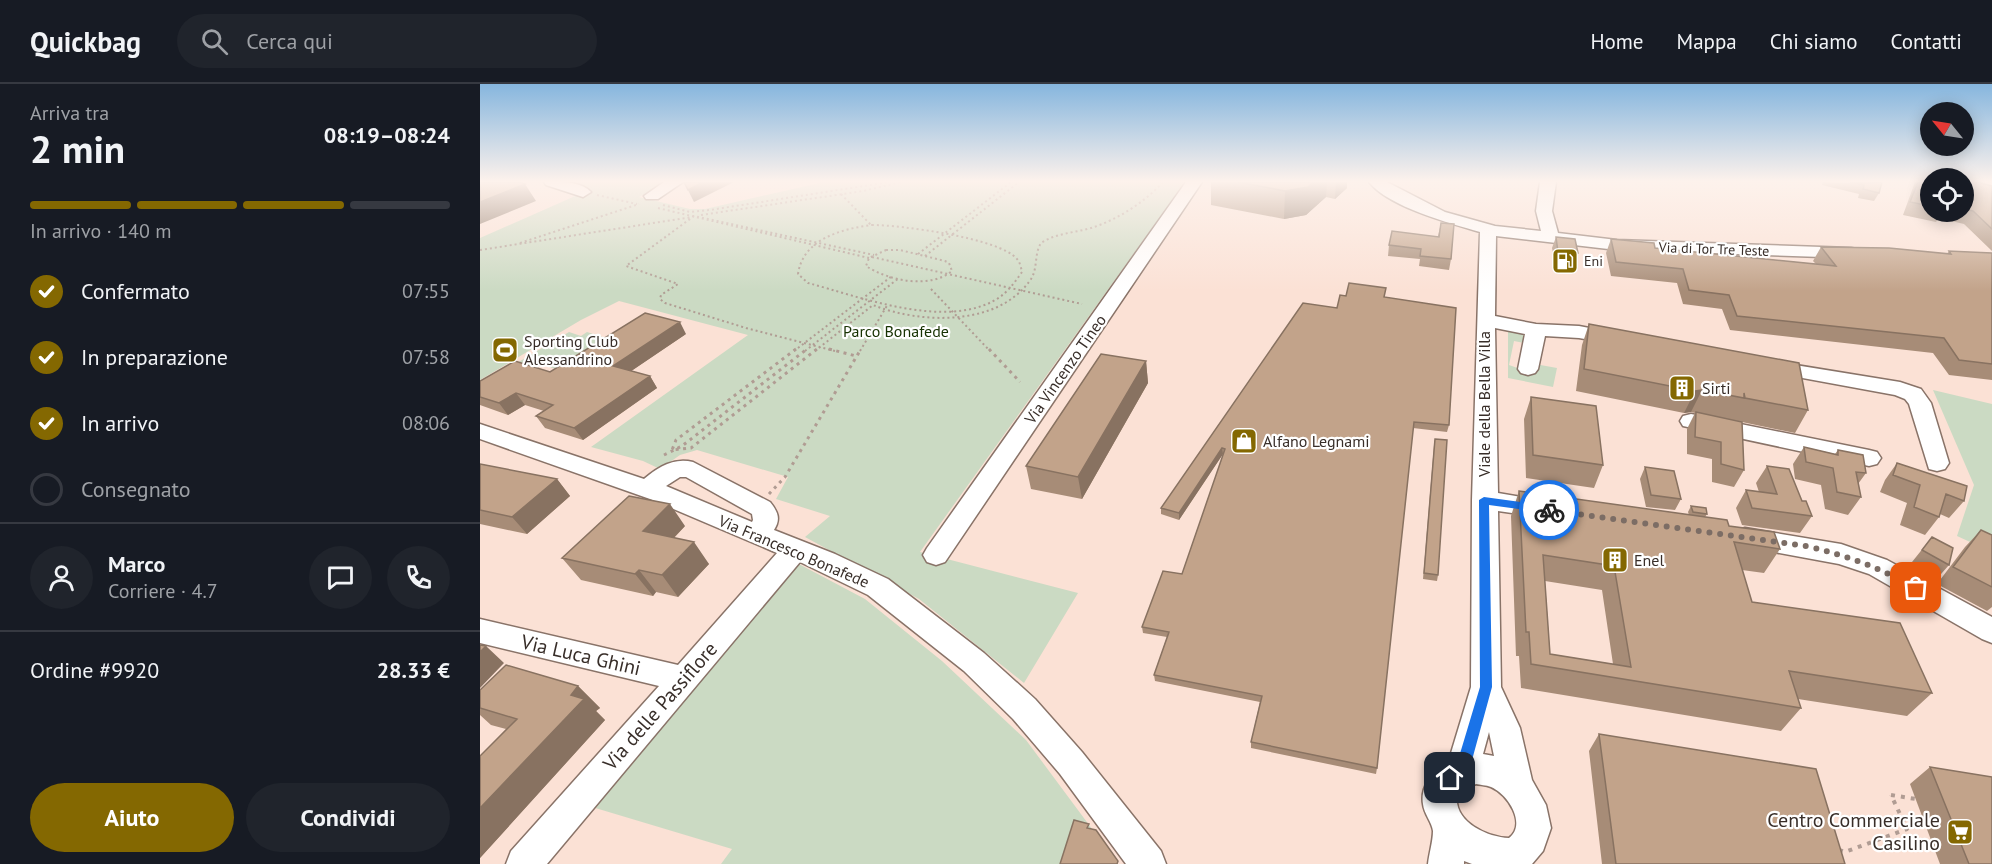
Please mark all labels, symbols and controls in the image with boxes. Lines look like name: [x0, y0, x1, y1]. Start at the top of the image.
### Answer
search box: [177, 14, 597, 68]
text: Quickbag: [30, 23, 141, 60]
icon: search: [198, 25, 231, 58]
text: Cerca qui: [246, 27, 333, 55]
text: Home: [1590, 28, 1644, 55]
text: Mappa: [1677, 28, 1737, 55]
text: Chi siamo: [1770, 28, 1858, 55]
text: Contatti: [1891, 28, 1962, 55]
text: Arriva tra: [30, 100, 109, 126]
north arrow: [1920, 102, 1974, 156]
map controls: [1920, 102, 1974, 222]
text: 08:19–08:24: [324, 121, 450, 149]
text: 2 min: [30, 123, 125, 174]
button: locate: [1920, 168, 1974, 222]
text: In arrivo · 140 m: [30, 218, 171, 244]
street label: Via di Tor Tre Teste: [1657, 238, 1770, 260]
fuel station icon: Eni: [1550, 246, 1580, 276]
place label: Eni: [1584, 252, 1603, 270]
icon: check: [30, 275, 63, 308]
text: Confermato: [81, 277, 190, 305]
text: 07:55: [402, 278, 450, 304]
street label: Via Vincenzo Tineo: [1019, 311, 1110, 428]
park label: Parco Bonafede: [843, 321, 949, 341]
place label: Sporting Club Alessandrino: [524, 331, 618, 369]
street label: Viale della Bella Villa: [1474, 331, 1494, 478]
sports icon: Sporting Club Alessandrino: [490, 335, 520, 365]
icon: check: [30, 341, 63, 374]
text: In preparazione: [81, 343, 228, 371]
text: 07:58: [402, 344, 450, 370]
building icon: Sirti: [1667, 373, 1697, 403]
place label: Sirti: [1702, 378, 1730, 398]
icon: check: [30, 407, 63, 440]
text: In arrivo: [81, 409, 159, 437]
text: 08:06: [402, 410, 450, 436]
shop icon: Alfano Legnami: [1229, 426, 1259, 456]
place label: Alfano Legnami: [1263, 431, 1370, 451]
text: Consegnato: [81, 475, 191, 503]
courier: [1519, 480, 1579, 540]
icon: bike: [1533, 494, 1566, 527]
street label: Via Francesco Bonafede: [715, 510, 872, 592]
building icon: Enel: [1600, 545, 1630, 575]
button: person: [30, 546, 93, 609]
button: chat: [309, 546, 372, 609]
button: phone: [387, 546, 450, 609]
text: Marco: [108, 550, 165, 578]
place label: Enel: [1634, 550, 1664, 570]
pin: [1890, 562, 1941, 613]
icon: bag: [1899, 571, 1932, 604]
text: Corriere · 4.7: [108, 578, 218, 604]
street label: Via Luca Ghini: [518, 628, 643, 681]
street label: Via delle Passiflore: [596, 636, 723, 776]
text: Ordine #9920: [30, 656, 159, 684]
text: 28.33 €: [377, 656, 450, 684]
pin: [1424, 752, 1475, 803]
icon: home: [1433, 761, 1466, 794]
button: Aiuto: [30, 783, 234, 852]
button: Condividi: [246, 783, 450, 852]
place label: Centro Commerciale Casilino: [1767, 807, 1940, 856]
supermarket icon: Centro Commerciale Casilino: [1945, 817, 1975, 847]

